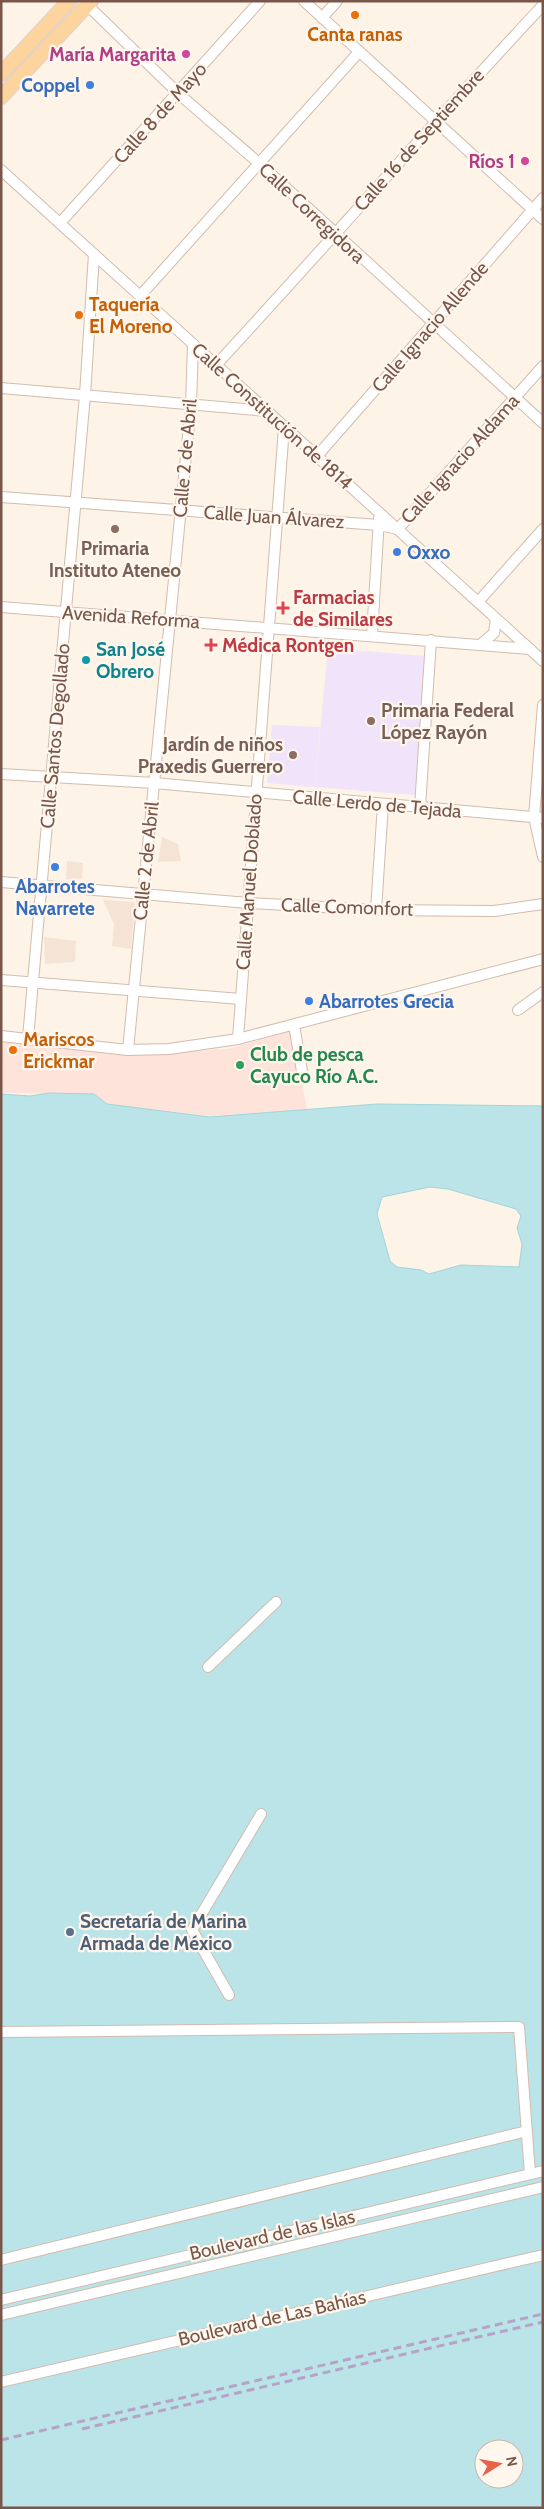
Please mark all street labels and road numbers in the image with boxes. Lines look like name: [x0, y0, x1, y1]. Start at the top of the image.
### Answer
street label: Calle 8 de Mayo: [109, 58, 211, 168]
street label: Calle 16 de Septiembre: [349, 64, 489, 216]
street label: Calle Corregidora: [254, 158, 370, 268]
street label: Calle Ignacio Allende: [367, 257, 493, 397]
street label: Calle Constitución de 1814: [187, 338, 357, 494]
street label: Calle Ignacio Aldama: [396, 390, 524, 528]
street label: Calle 2 de Abril: [168, 397, 202, 518]
street label: Calle Juan Álvarez: [203, 500, 345, 533]
street label: Avenida Reforma: [62, 601, 200, 633]
street label: Calle Santos Degollado: [35, 642, 75, 830]
street label: Calle Lerdo de Tejada: [292, 785, 462, 823]
street label: Calle Manuel Doblado: [231, 793, 267, 971]
street label: Calle 2 de Abril: [128, 800, 164, 922]
street label: Calle Comonfort: [281, 893, 414, 921]
street label: Boulevard de las Islas: [187, 2205, 357, 2265]
street label: Boulevard de Las Bahías: [176, 2285, 368, 2351]

